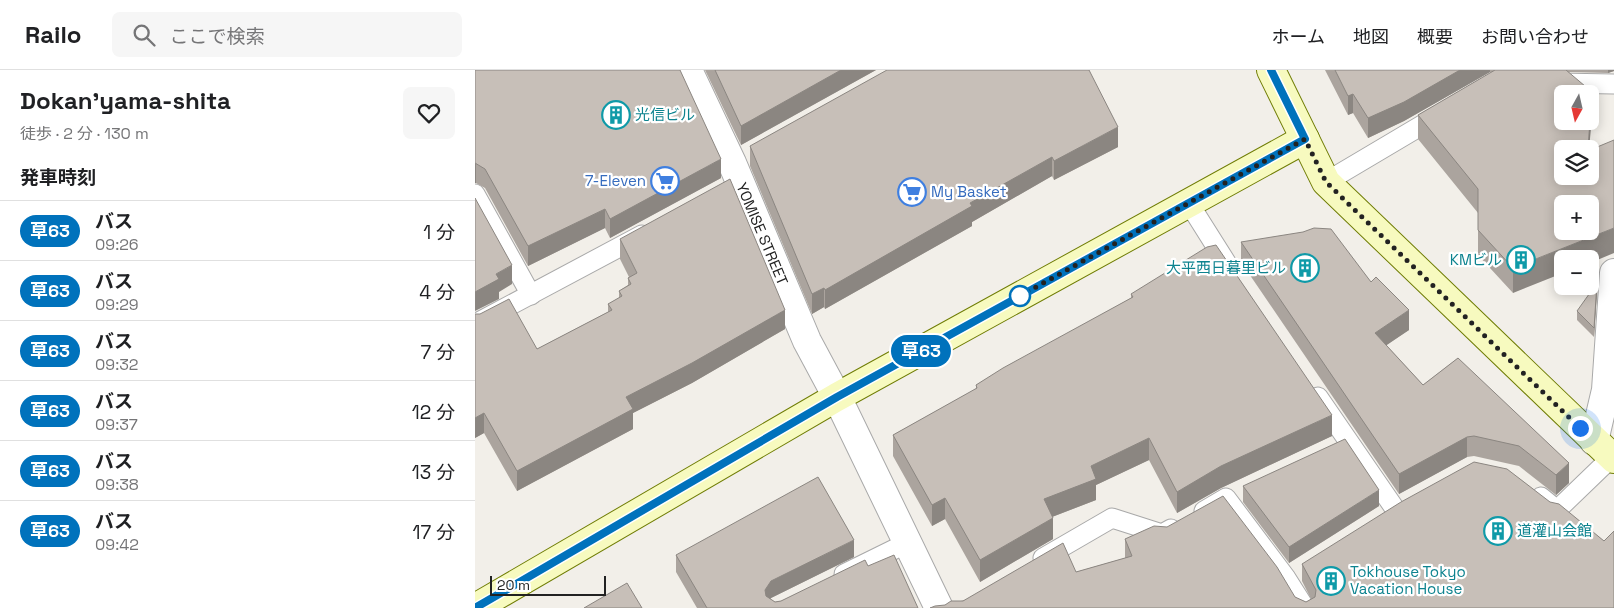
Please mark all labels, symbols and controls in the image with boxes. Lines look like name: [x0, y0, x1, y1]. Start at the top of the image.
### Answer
search box: [112, 12, 462, 57]
text: Railo: [25, 19, 82, 50]
icon: search: [130, 21, 158, 49]
text: ここで検索: [170, 24, 265, 49]
text: ホーム: [1272, 25, 1325, 48]
text: 地図: [1353, 25, 1389, 48]
text: 概要: [1417, 25, 1453, 48]
text: お問い合わせ: [1481, 25, 1589, 48]
text: Dokan'yama-shita: [20, 85, 231, 116]
north arrow: [1554, 85, 1599, 130]
map controls: [1554, 85, 1599, 295]
button: heart: [403, 87, 455, 139]
building icon: 光信ビル: [601, 100, 631, 130]
place label: 光信ビル: [635, 105, 695, 124]
text: 徒歩 · 2 分 · 130 m: [20, 123, 149, 144]
button: layers: [1554, 140, 1599, 185]
text: 発車時刻: [20, 165, 96, 190]
supermarket icon: 7-Eleven: [650, 166, 680, 196]
place label: 7-Eleven: [585, 171, 646, 190]
supermarket icon: My Basket: [897, 177, 927, 207]
street label: YOMISE STREET: [732, 180, 793, 288]
place label: My Basket: [931, 182, 1007, 201]
button: +: [1554, 195, 1599, 240]
text: バス: [95, 209, 133, 234]
text: 草63: [30, 219, 70, 242]
text: 1 分: [423, 220, 455, 245]
text: 09:26: [95, 234, 139, 255]
building icon: KMビル: [1506, 245, 1536, 275]
place label: KMビル: [1450, 250, 1502, 269]
button: −: [1554, 250, 1599, 295]
building icon: 大平西日暮里ビル: [1290, 253, 1320, 283]
place label: 大平西日暮里ビル: [1166, 258, 1286, 277]
text: バス: [95, 269, 133, 294]
text: 草63: [30, 279, 70, 302]
text: 4 分: [419, 280, 455, 305]
unlabelled marker: [1009, 285, 1031, 307]
text: 09:29: [95, 294, 139, 315]
text: バス: [95, 329, 133, 354]
line badge: 草63: [892, 335, 950, 367]
text: 草63: [30, 339, 70, 362]
text: 草63: [901, 339, 941, 362]
text: 7 分: [420, 340, 455, 365]
text: 09:32: [95, 354, 139, 375]
text: バス: [95, 389, 133, 414]
text: 草63: [30, 399, 70, 422]
text: 12 分: [412, 400, 455, 425]
text: 09:37: [95, 414, 138, 435]
your location: [1568, 416, 1593, 441]
text: バス: [95, 449, 133, 474]
text: 草63: [30, 459, 70, 482]
text: 13 分: [412, 460, 455, 485]
text: 09:38: [95, 474, 139, 495]
text: バス: [95, 509, 133, 534]
building icon: 道灌山会館: [1483, 516, 1513, 546]
text: 草63: [30, 519, 70, 542]
text: 17 分: [412, 520, 455, 545]
place label: 道灌山会館: [1517, 521, 1592, 540]
text: 09:42: [95, 534, 139, 555]
place label: Tokhouse Tokyo Vacation House: [1350, 562, 1466, 598]
building icon: Tokhouse Tokyo Vacation House: [1316, 566, 1346, 596]
scale bar: [490, 573, 606, 596]
text: 20 m: [497, 576, 530, 594]

